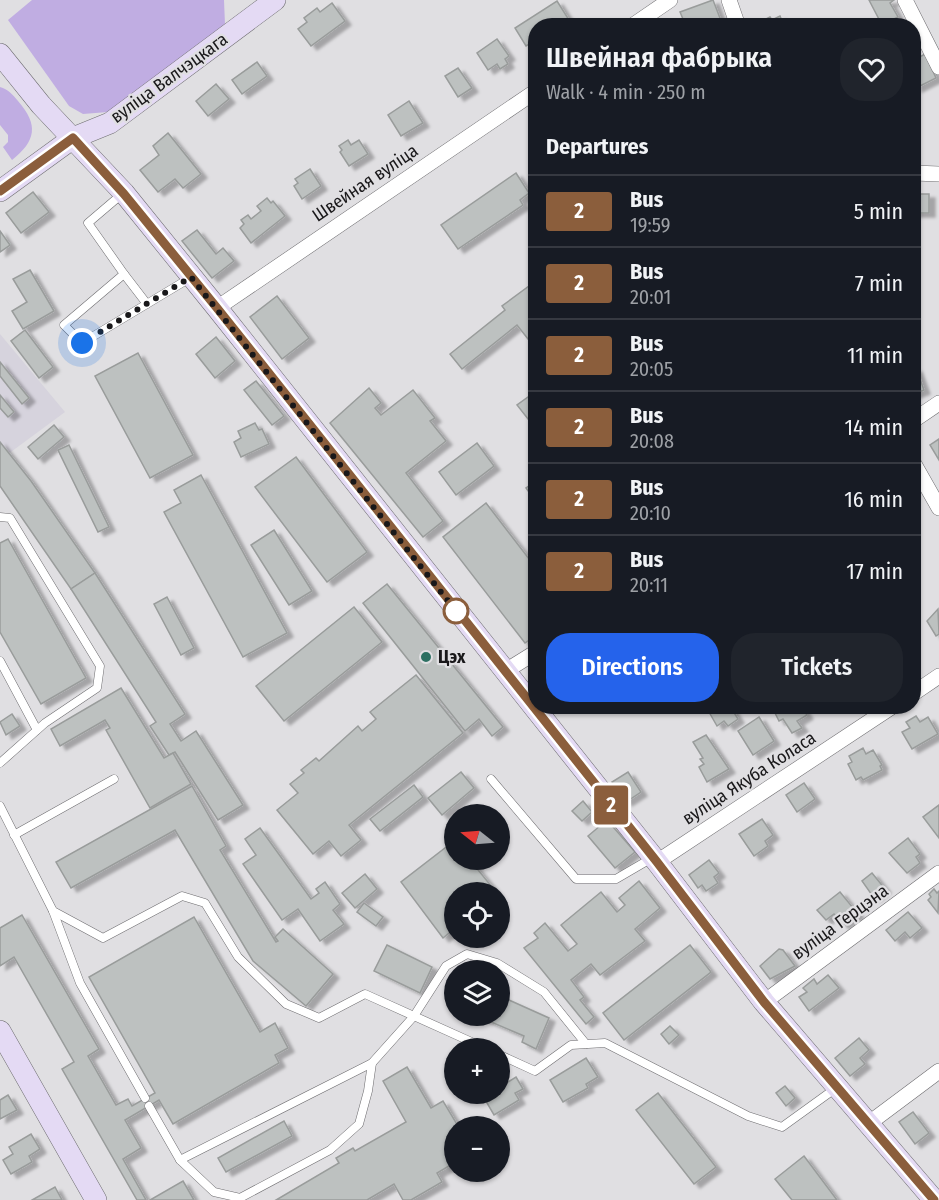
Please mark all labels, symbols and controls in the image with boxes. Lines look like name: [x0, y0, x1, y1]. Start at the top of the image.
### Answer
street label: вуліца Валчэцкага: [106, 28, 232, 128]
button: heart: [840, 38, 903, 101]
text: Швейная фабрыка: [546, 41, 772, 74]
text: Walk · 4 min · 250 m: [546, 80, 706, 104]
text: Departures: [546, 133, 648, 160]
street label: Швейная вуліца: [308, 139, 422, 226]
text: Bus: [630, 186, 663, 213]
text: 2: [574, 198, 584, 224]
text: 5 min: [854, 198, 903, 225]
text: 19:59: [630, 213, 670, 237]
text: Bus: [630, 258, 663, 285]
text: 2: [574, 270, 584, 296]
text: 7 min: [855, 270, 903, 297]
text: 20:01: [630, 285, 671, 309]
your location: [67, 328, 97, 358]
text: Bus: [630, 330, 663, 357]
text: 2: [574, 342, 584, 368]
text: 11 min: [847, 342, 903, 369]
text: 20:05: [630, 357, 673, 381]
text: Bus: [630, 402, 663, 429]
text: 2: [574, 414, 584, 440]
text: 14 min: [845, 414, 903, 441]
text: 20:08: [630, 429, 674, 453]
text: Bus: [630, 474, 663, 501]
text: 2: [574, 486, 584, 512]
text: 16 min: [844, 486, 903, 513]
text: 20:10: [630, 501, 671, 525]
text: Bus: [630, 546, 663, 573]
text: 2: [574, 558, 584, 584]
text: 17 min: [846, 558, 903, 585]
text: 20:11: [630, 573, 668, 597]
unlabelled marker: [443, 598, 469, 624]
button: Directions: [546, 633, 719, 702]
button: Tickets: [731, 633, 903, 702]
place label: Цэх: [438, 646, 466, 668]
marker: Цэх: [419, 650, 433, 664]
street label: вуліца Якуба Коласа: [678, 727, 820, 829]
line badge: 2: [592, 786, 630, 824]
text: 2: [606, 792, 616, 818]
north arrow: [444, 804, 510, 870]
map controls: [444, 804, 510, 1182]
street label: вуліца Герцэна: [788, 880, 893, 964]
button: locate: [444, 882, 510, 948]
button: layers: [444, 960, 510, 1026]
button: +: [444, 1038, 510, 1104]
button: −: [444, 1116, 510, 1182]

